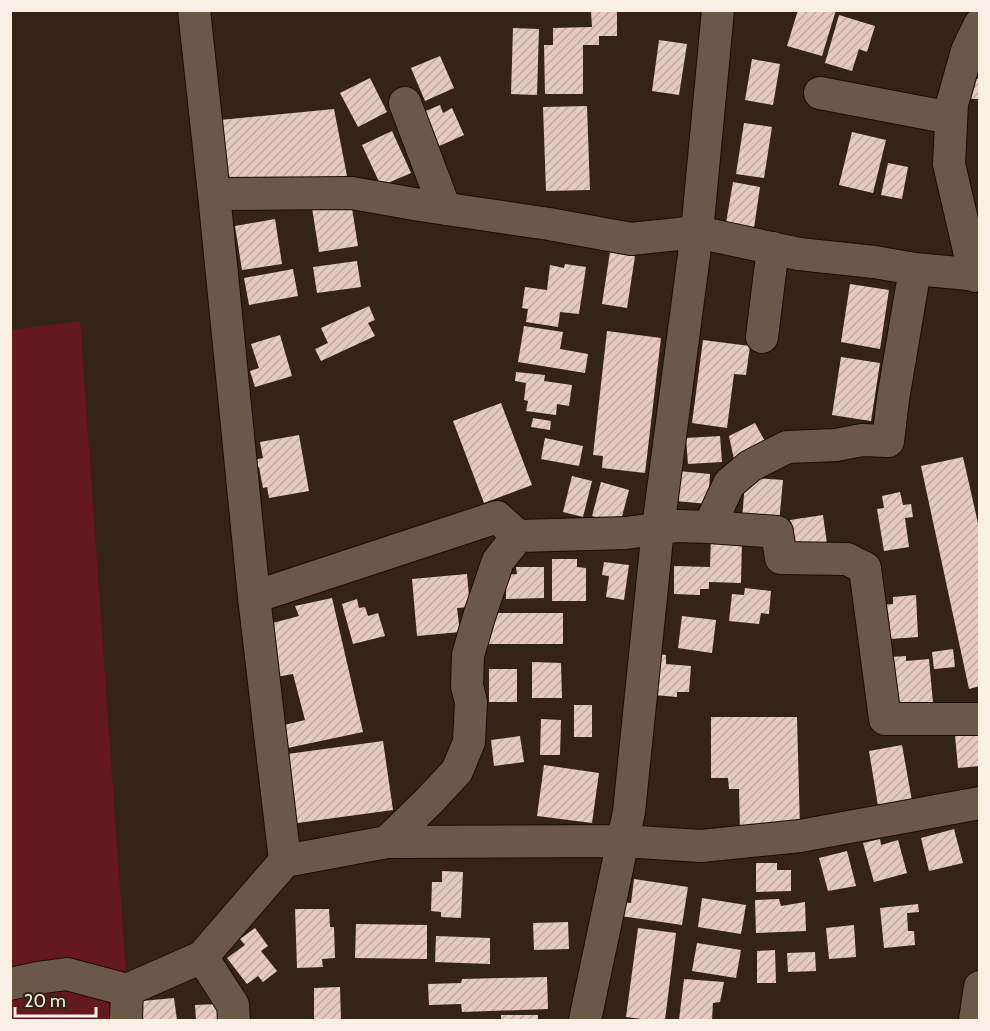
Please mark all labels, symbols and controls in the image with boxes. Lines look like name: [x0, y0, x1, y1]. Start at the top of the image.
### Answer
scale bar: [15, 980, 96, 1018]
text: 20 m: [24, 990, 66, 1012]

